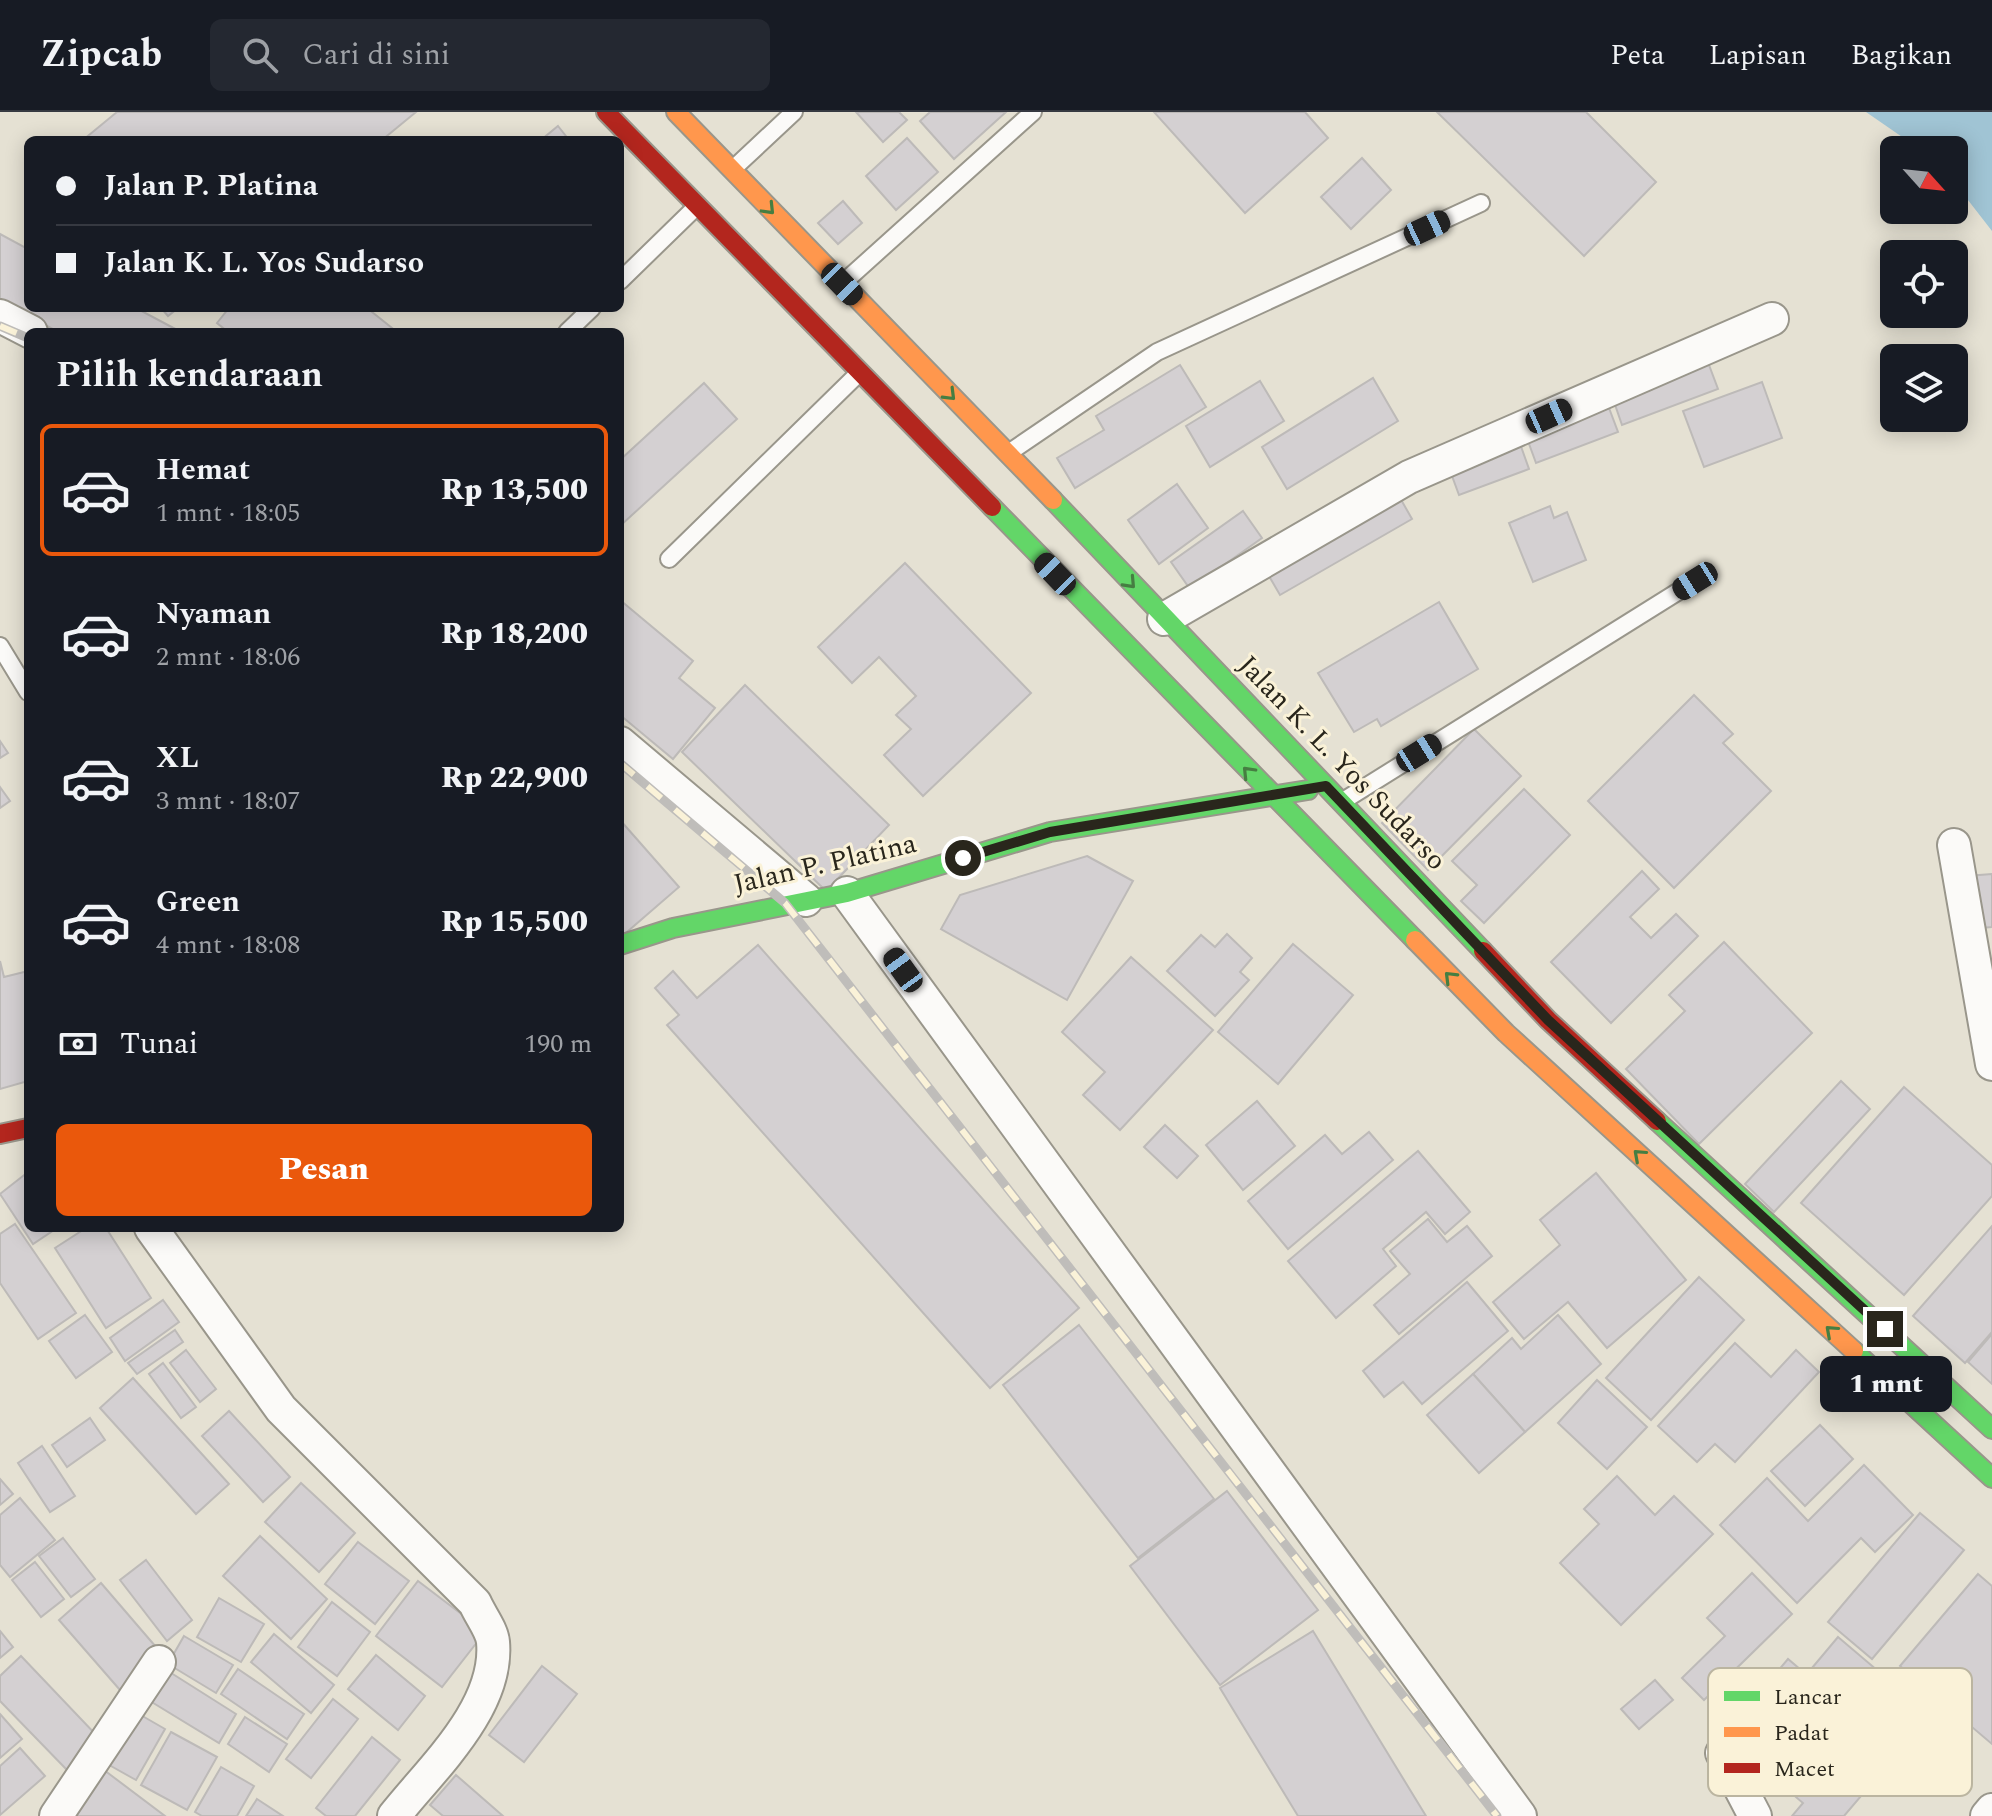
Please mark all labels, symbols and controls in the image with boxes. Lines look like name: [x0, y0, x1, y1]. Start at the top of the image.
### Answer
search box: [210, 19, 770, 91]
text: Zipcab: [40, 26, 162, 84]
text: Cari di sini: [302, 32, 450, 78]
icon: search: [238, 33, 282, 77]
text: Peta: [1610, 34, 1665, 77]
text: Lapisan: [1709, 34, 1807, 77]
text: Bagikan: [1851, 34, 1952, 77]
north arrow: [1880, 136, 1968, 224]
map controls: [1880, 136, 1968, 432]
text: Jalan P. Platina: [104, 163, 318, 209]
one-way arrow: [760, 199, 774, 214]
car: [1400, 207, 1454, 249]
text: Jalan K. L. Yos Sudarso: [104, 240, 424, 286]
button: locate: [1880, 240, 1968, 328]
car: [817, 258, 867, 310]
button: layers: [1880, 344, 1968, 432]
text: Pilih kendaraan: [56, 348, 323, 403]
one-way arrow: [941, 386, 956, 400]
car: [1522, 395, 1576, 437]
text: Hemat: [156, 447, 250, 493]
icon: car: [60, 454, 132, 526]
text: Rp 13,500: [441, 467, 588, 513]
text: 1 mnt · 18:05: [156, 493, 300, 533]
car: [1030, 548, 1080, 600]
car: [1668, 558, 1722, 604]
one-way arrow: [1121, 574, 1135, 588]
text: Nyaman: [156, 591, 271, 637]
icon: car: [60, 598, 132, 670]
text: Rp 18,200: [441, 611, 588, 657]
text: 2 mnt · 18:06: [156, 637, 300, 677]
street label: Jalan K. L. Yos Sudarso: [1227, 645, 1457, 881]
car: [1392, 730, 1446, 776]
text: XL: [156, 735, 199, 781]
icon: car: [60, 742, 132, 814]
text: Rp 22,900: [441, 755, 588, 801]
one-way arrow: [1243, 767, 1257, 781]
text: 3 mnt · 18:07: [156, 781, 300, 821]
street label: Jalan P. Platina: [729, 822, 921, 906]
route start: [945, 840, 981, 876]
text: Green: [156, 879, 240, 925]
icon: car: [60, 886, 132, 958]
text: Rp 15,500: [441, 899, 588, 945]
text: 4 mnt · 18:08: [156, 925, 300, 965]
car: [879, 944, 927, 996]
one-way arrow: [1445, 972, 1460, 986]
text: Tunai: [120, 1021, 198, 1067]
icon: cash: [56, 1022, 100, 1066]
text: 190 m: [524, 1024, 592, 1064]
button: Pesan: [56, 1124, 592, 1216]
one-way arrow: [1634, 1151, 1649, 1165]
route end: [1867, 1311, 1903, 1347]
one-way arrow: [1826, 1326, 1841, 1340]
callout: 1 mnt: [1819, 1357, 1951, 1413]
text: 1 mnt: [1849, 1364, 1923, 1404]
legend: [1708, 1668, 1972, 1796]
text: Lancar: [1774, 1681, 1842, 1714]
text: Padat: [1774, 1717, 1829, 1750]
text: Macet: [1774, 1753, 1835, 1786]

